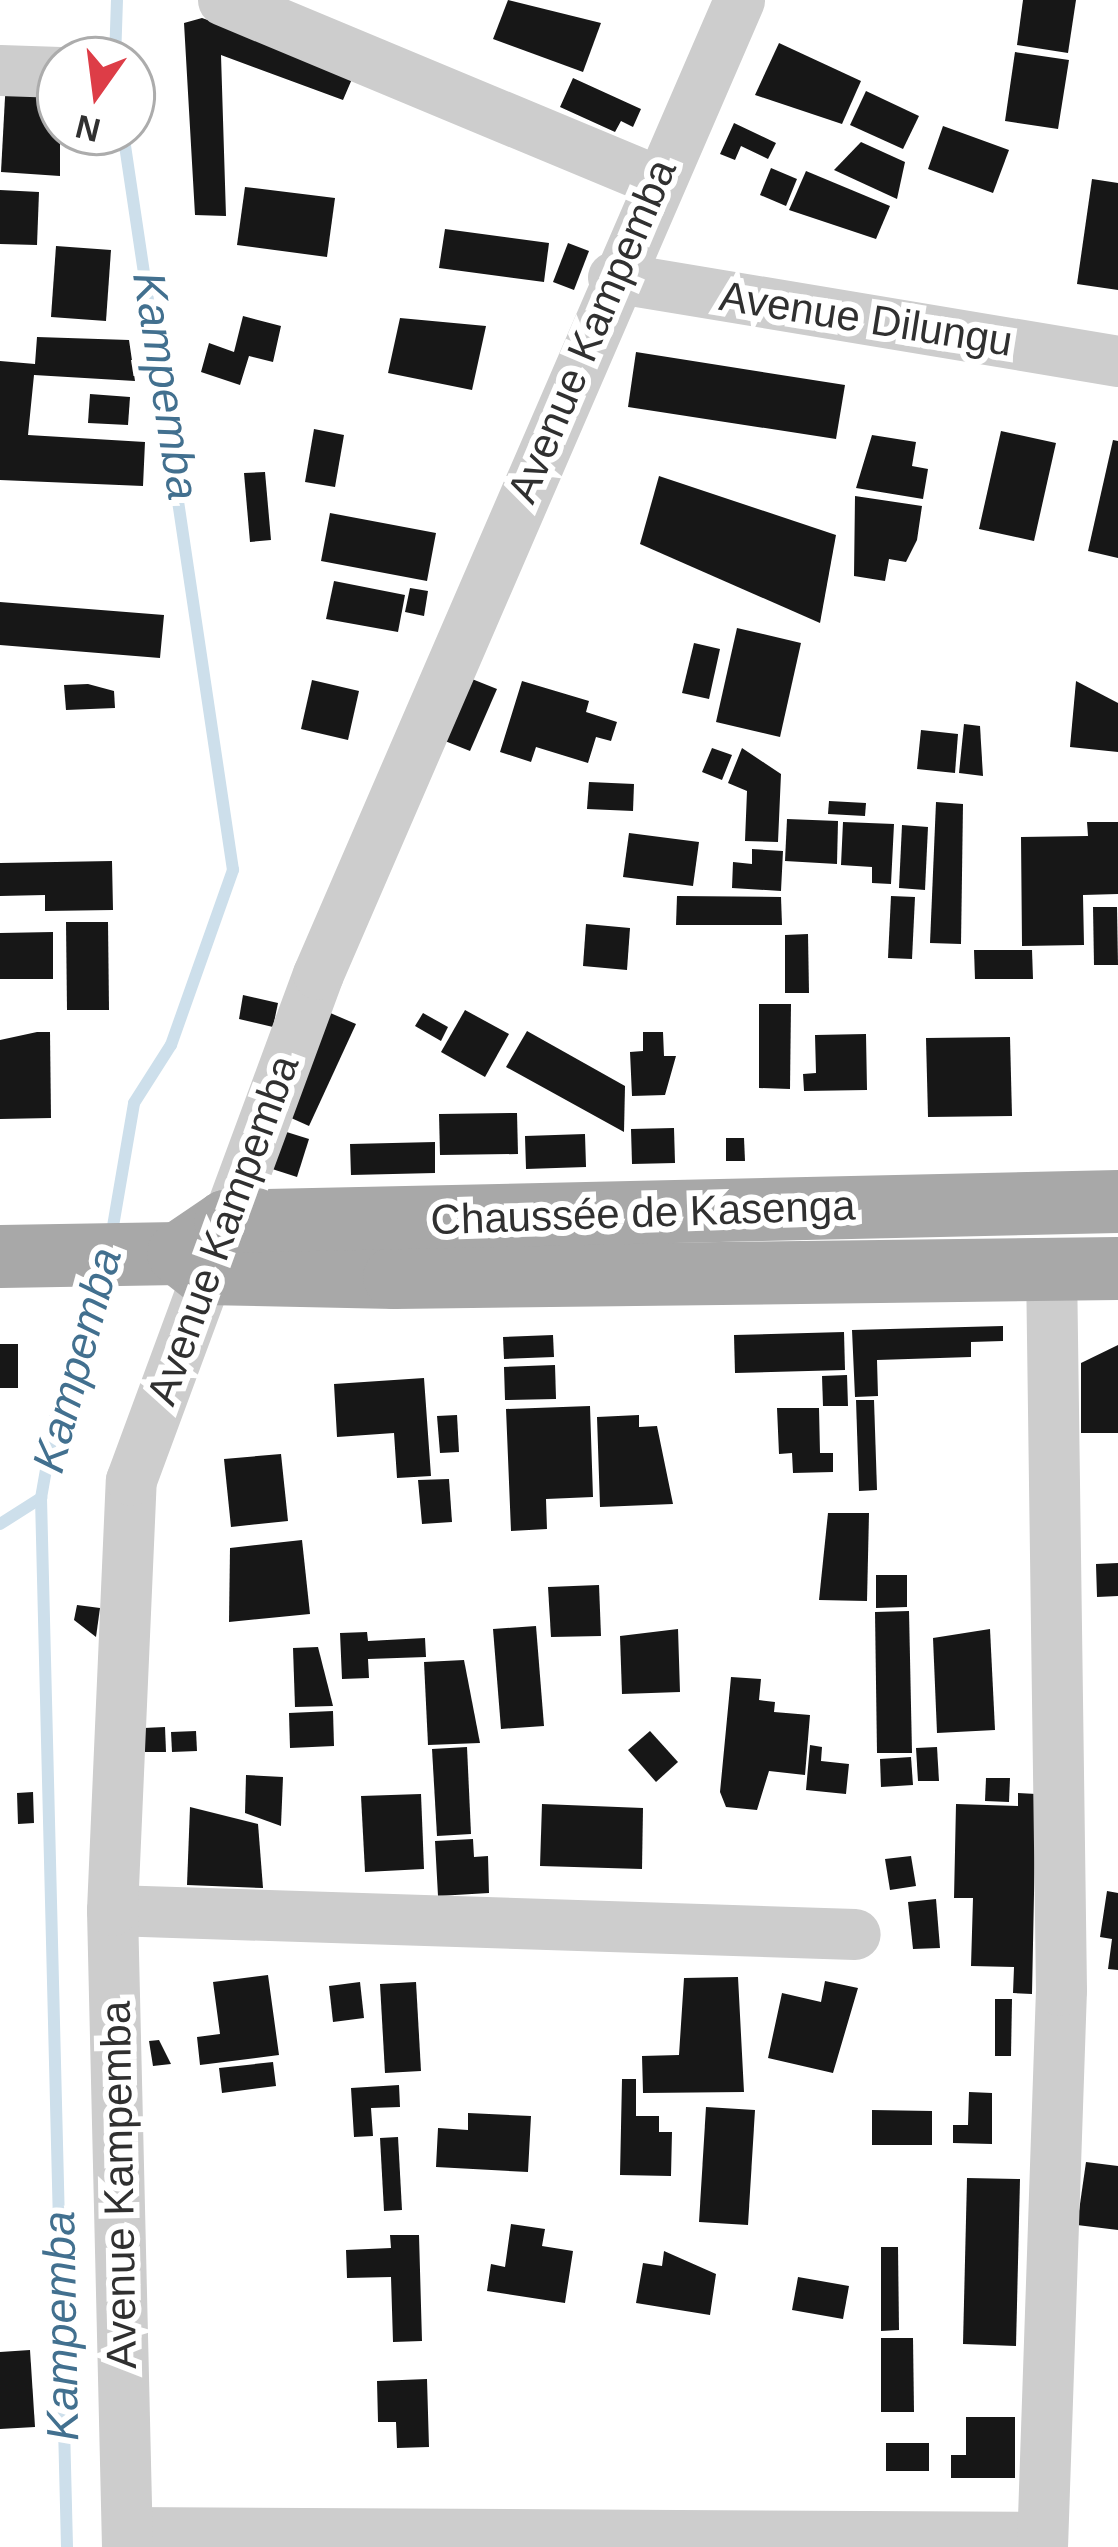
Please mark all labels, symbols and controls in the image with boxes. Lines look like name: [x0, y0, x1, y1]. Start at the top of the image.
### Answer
north arrow: [36, 36, 156, 156]
text: N: [72, 108, 104, 149]
street label: Avenue Kampemba: [497, 152, 687, 510]
water label: Kampemba: [121, 268, 211, 504]
street label: Avenue Dilungu: [716, 271, 1016, 367]
street label: Avenue Kampemba: [136, 1048, 310, 1412]
street label: Chaussée de Kasenga: [430, 1180, 856, 1246]
water label: Kampemba: [21, 1242, 133, 1478]
street label: Avenue Kampemba: [91, 2001, 147, 2369]
water label: Kampemba: [32, 2210, 90, 2442]

